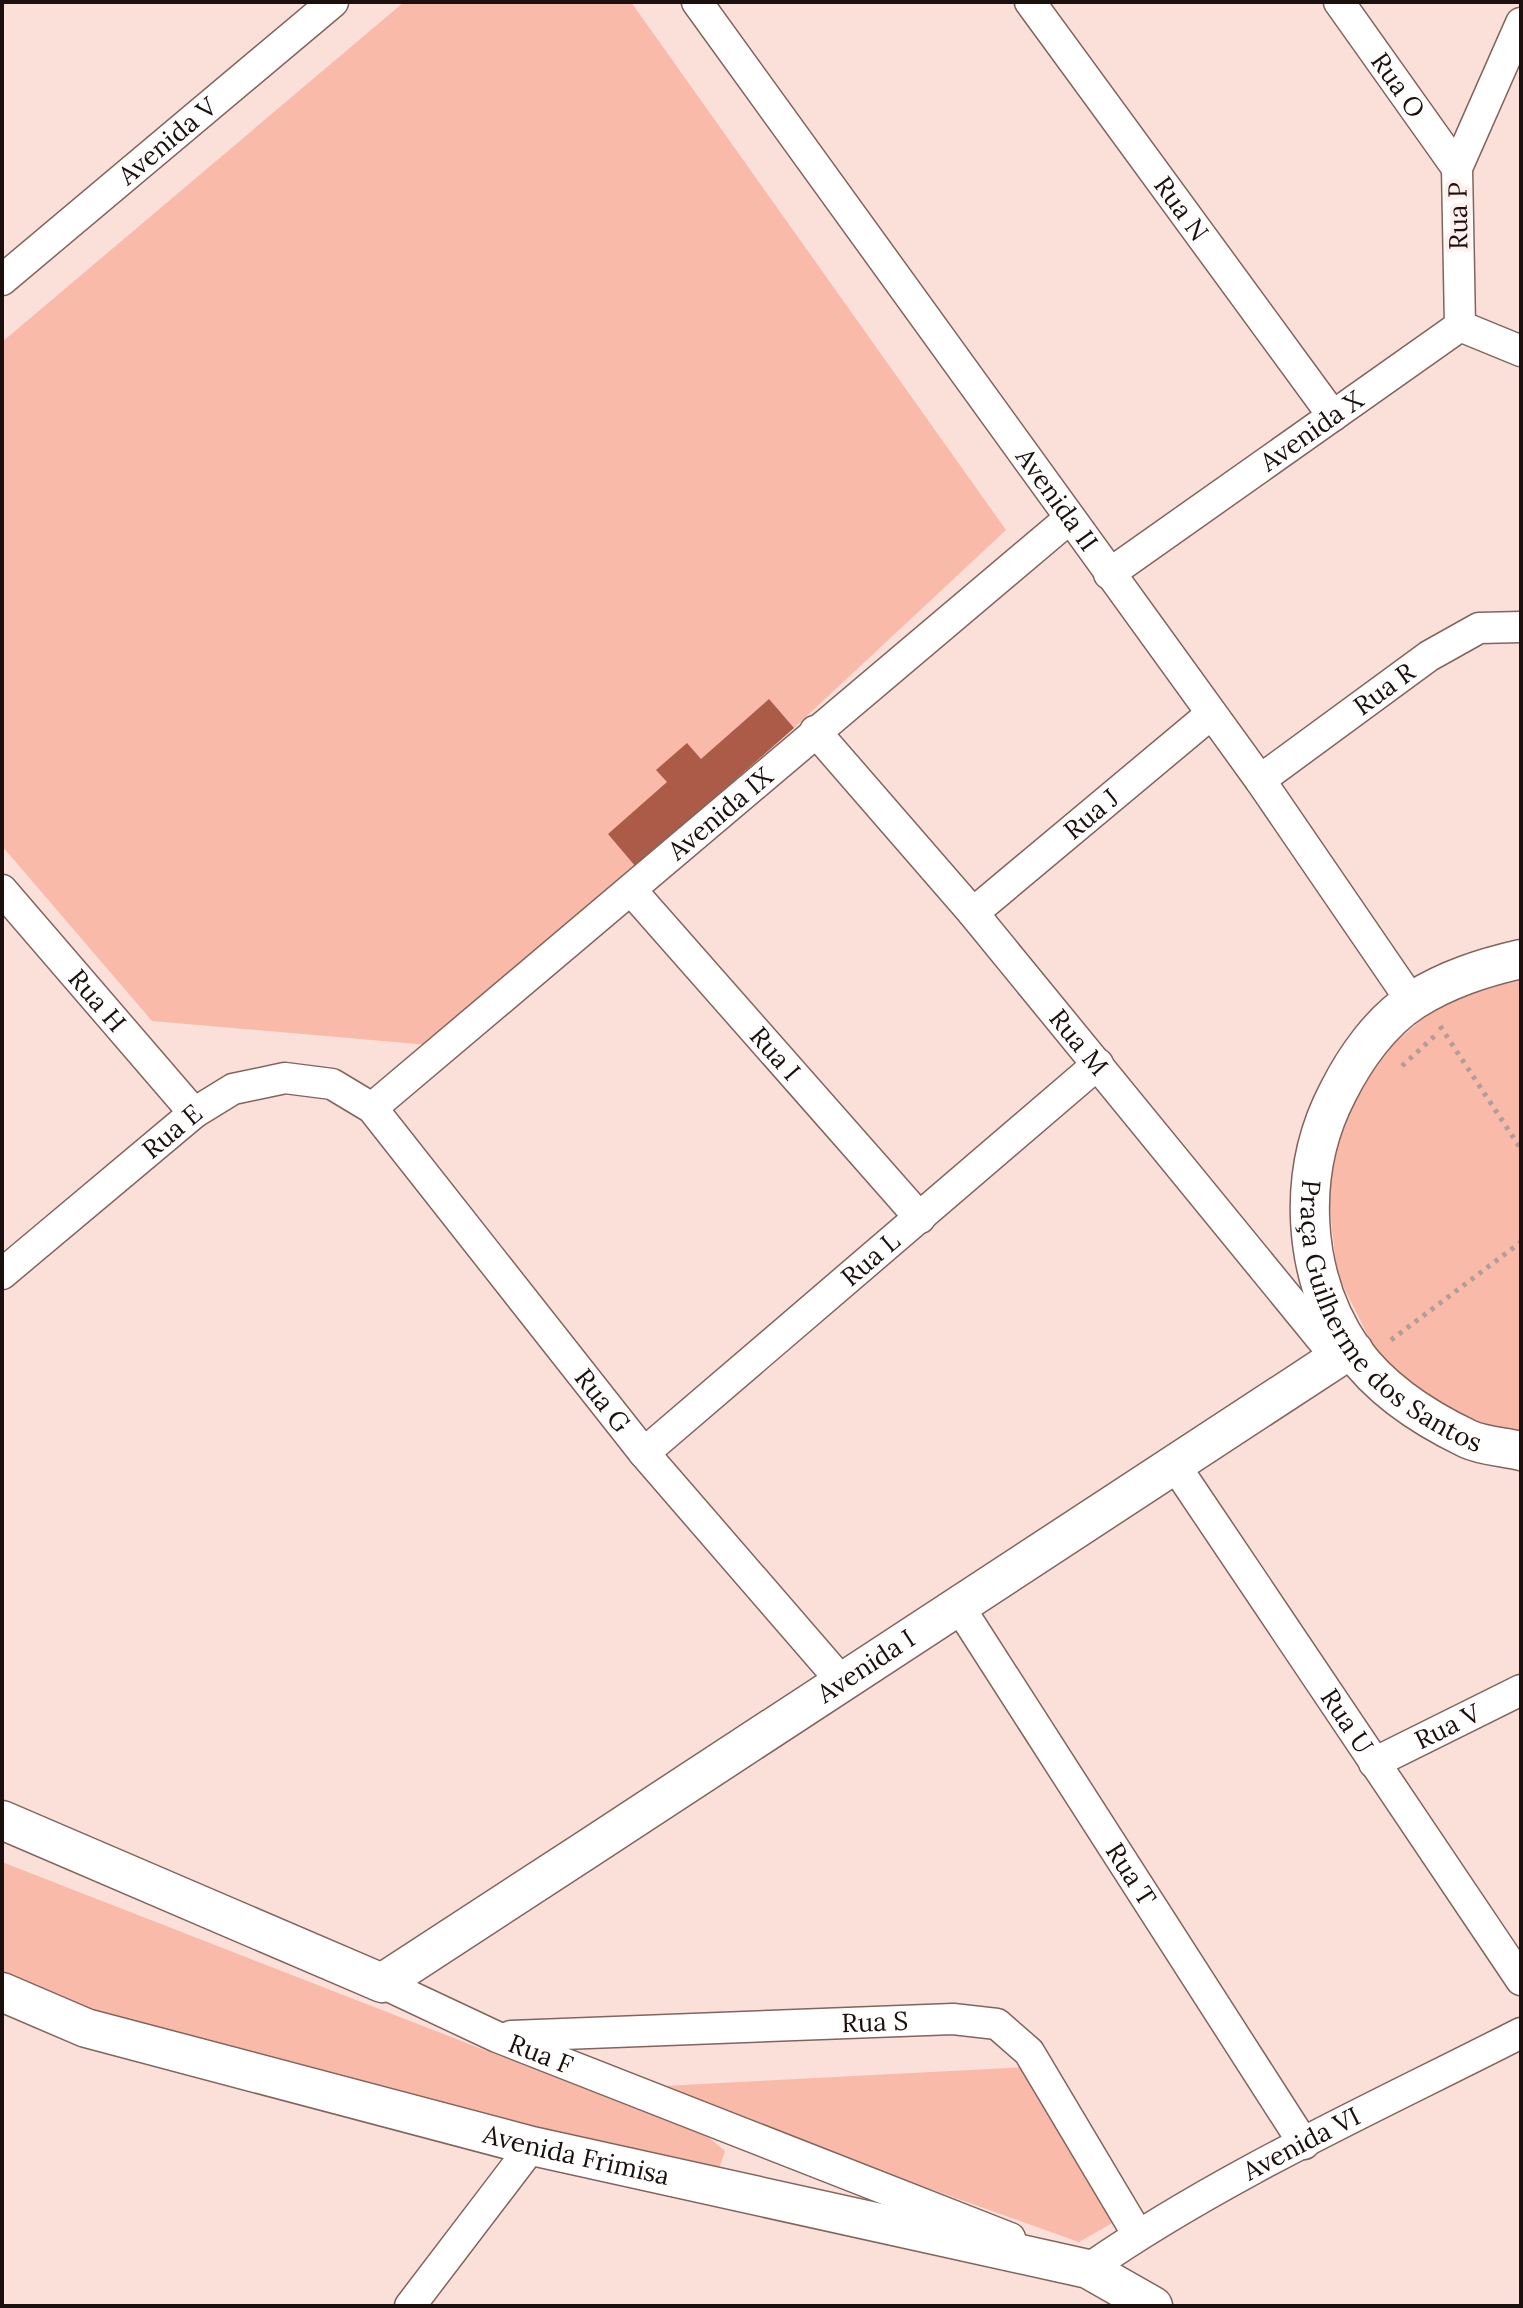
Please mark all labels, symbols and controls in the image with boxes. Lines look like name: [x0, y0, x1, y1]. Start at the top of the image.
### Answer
street label: Rua O: [1364, 46, 1433, 124]
street label: Avenida V: [110, 89, 224, 192]
street label: Rua N: [1147, 170, 1216, 247]
street label: Rua P: [1440, 182, 1475, 250]
street label: Avenida X: [1252, 382, 1370, 479]
street label: Avenida II: [1008, 440, 1106, 557]
street label: Rua R: [1347, 655, 1422, 722]
street label: Avenida IX: [660, 759, 780, 868]
street label: Rua J: [1057, 781, 1125, 846]
street label: Rua H: [62, 962, 134, 1039]
street label: Rua M: [1042, 1002, 1116, 1082]
street label: Rua I: [743, 1020, 808, 1087]
street label: Rua E: [135, 1096, 209, 1166]
street label: Praça Guilherme dos Santos: [1294, 1179, 1486, 1459]
street label: Rua L: [834, 1224, 906, 1293]
street label: Rua G: [568, 1362, 638, 1439]
street label: Avenida I: [810, 1621, 921, 1710]
street label: Rua U: [1314, 1682, 1381, 1760]
street label: Rua V: [1409, 1695, 1486, 1756]
street label: Rua T: [1099, 1836, 1164, 1912]
street label: Rua S: [841, 2004, 909, 2039]
street label: Rua F: [504, 2026, 578, 2081]
street label: Avenida VI: [1236, 2099, 1365, 2188]
street label: Avenida Frimisa: [479, 2117, 673, 2192]

